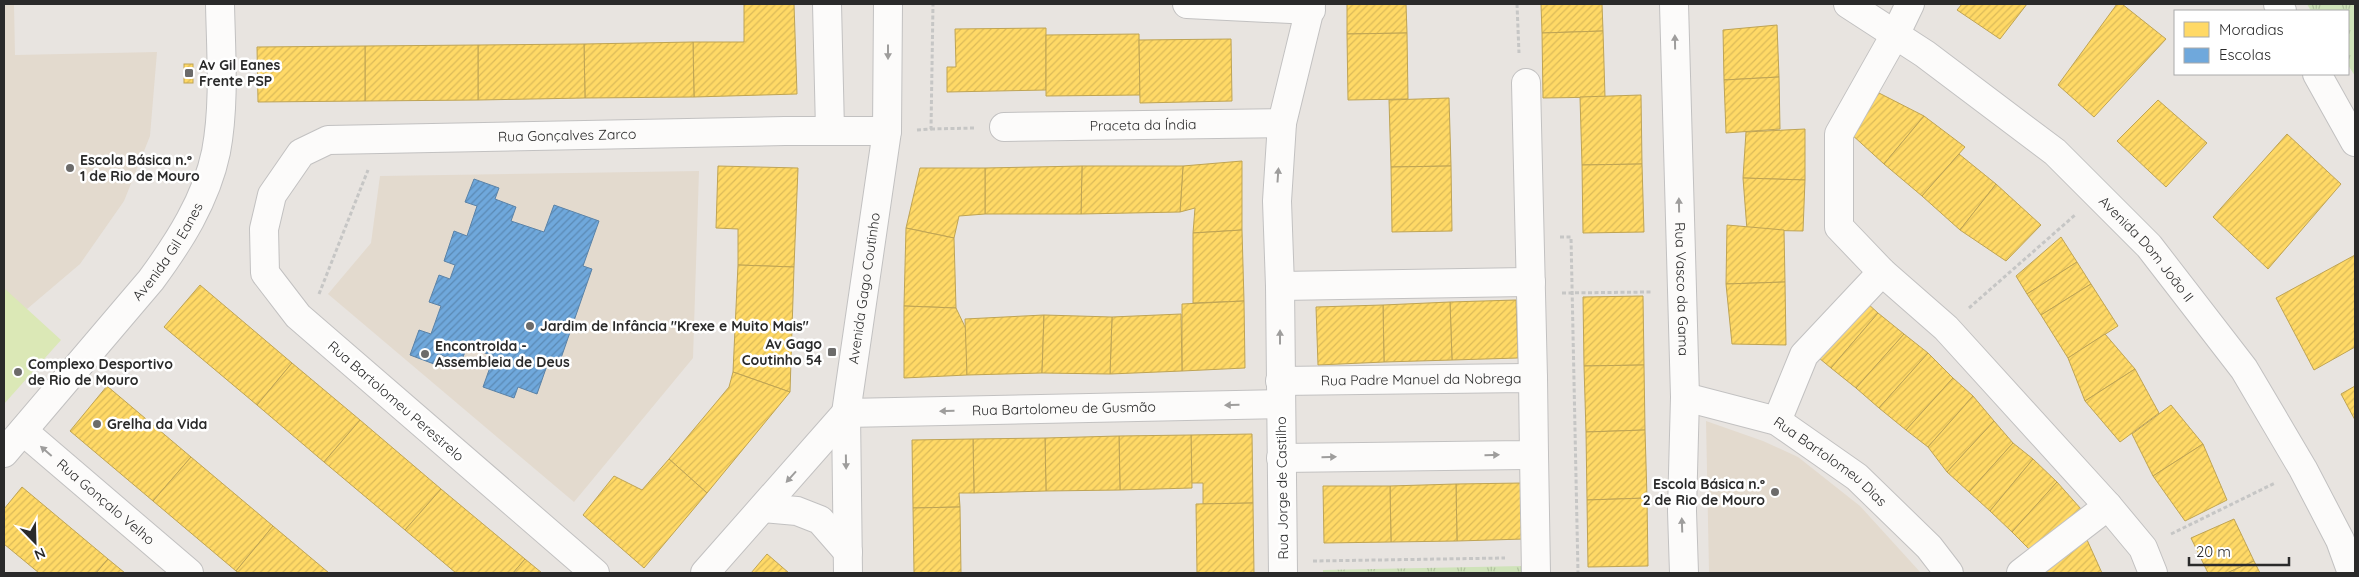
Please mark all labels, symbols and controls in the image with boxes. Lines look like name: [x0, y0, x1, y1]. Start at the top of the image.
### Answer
legend: [2174, 10, 2349, 75]
text: Moradias: [2219, 20, 2284, 39]
one-way arrow: [1671, 34, 1679, 50]
one-way arrow: [884, 45, 892, 61]
text: Escolas: [2219, 45, 2271, 64]
place label: Av Gil Eanes Frente PSP: [199, 56, 280, 90]
marker: Av Gil Eanes Frente PSP: [183, 67, 195, 79]
street label: Praceta da Índia: [1090, 115, 1196, 135]
street label: Rua Gonçalves Zarco: [498, 125, 636, 146]
place label: Escola Básica n.º 1 de Rio de Mouro: [80, 151, 200, 185]
marker: Escola Básica n.º 1 de Rio de Mouro: [64, 162, 76, 174]
one-way arrow: [1275, 167, 1283, 183]
street label: Avenida Dom João II: [2095, 192, 2198, 305]
one-way arrow: [1675, 196, 1683, 212]
street label: Avenida Gil Eanes: [128, 199, 207, 304]
street label: Avenida Gago Coutinho: [844, 211, 884, 365]
street label: Rua Vasco da Gama: [1671, 222, 1693, 356]
place label: Jardim de Infância "Krexe e Muito Mais": [540, 317, 809, 335]
marker: Jardim de Infância "Krexe e Muito Mais": [524, 320, 536, 332]
one-way arrow: [1276, 329, 1284, 345]
place label: Av Gago Coutinho 54: [742, 335, 822, 369]
street label: Rua Bartolomeu Perestrelo: [324, 337, 468, 465]
place label: EncontroIda - Assembleia de Deus: [435, 337, 570, 371]
marker: Av Gago Coutinho 54: [826, 346, 838, 358]
marker: EncontroIda - Assembleia de Deus: [419, 348, 431, 360]
place label: Complexo Desportivo de Rio de Mouro: [28, 355, 173, 389]
marker: Complexo Desportivo de Rio de Mouro: [12, 366, 24, 378]
street label: Rua Padre Manuel da Nobrega: [1320, 369, 1521, 390]
street label: Rua Bartolomeu de Gusmão: [972, 398, 1156, 419]
one-way arrow: [1223, 401, 1239, 409]
one-way arrow: [938, 407, 954, 415]
street label: Rua Bartolomeu Dias: [1770, 412, 1891, 510]
place label: Grelha da Vida: [107, 415, 207, 433]
street label: Rua Jorge de Castilho: [1272, 416, 1292, 560]
marker: Grelha da Vida: [91, 418, 103, 430]
one-way arrow: [39, 445, 52, 456]
one-way arrow: [1484, 451, 1500, 459]
one-way arrow: [1322, 453, 1338, 461]
one-way arrow: [843, 454, 851, 470]
street label: Rua Gonçalo Velho: [53, 455, 159, 549]
one-way arrow: [786, 470, 797, 483]
place label: Escola Básica n.º 2 de Rio de Mouro: [1643, 475, 1765, 509]
marker: Escola Básica n.º 2 de Rio de Mouro: [1769, 486, 1781, 498]
one-way arrow: [1678, 516, 1686, 532]
north arrow: [10, 517, 60, 567]
scale bar: [2189, 534, 2289, 566]
text: 20 m: [2196, 542, 2231, 561]
text: N: [32, 544, 48, 564]

